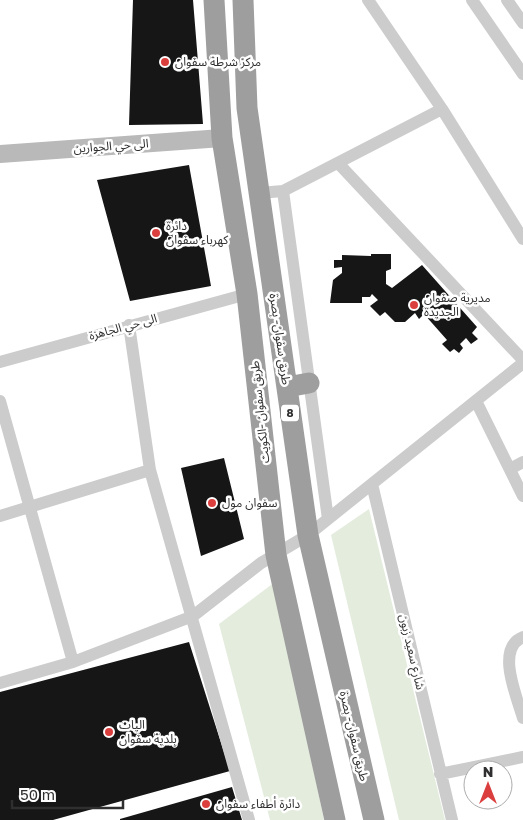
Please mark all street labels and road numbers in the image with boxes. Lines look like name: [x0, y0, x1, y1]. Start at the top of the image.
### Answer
street label: الى حي الجوارين: [73, 135, 149, 158]
street label: طريق سفوان- بصرة: [266, 292, 294, 386]
street label: الى حي الجاهزة: [87, 310, 159, 345]
street label: طريق سفوان -الكويت: [247, 360, 273, 464]
road number: 8: [281, 404, 299, 422]
street label: شارع سعيد زبون: [395, 613, 428, 692]
street label: طريق سفوان- بصرة: [336, 689, 372, 783]

